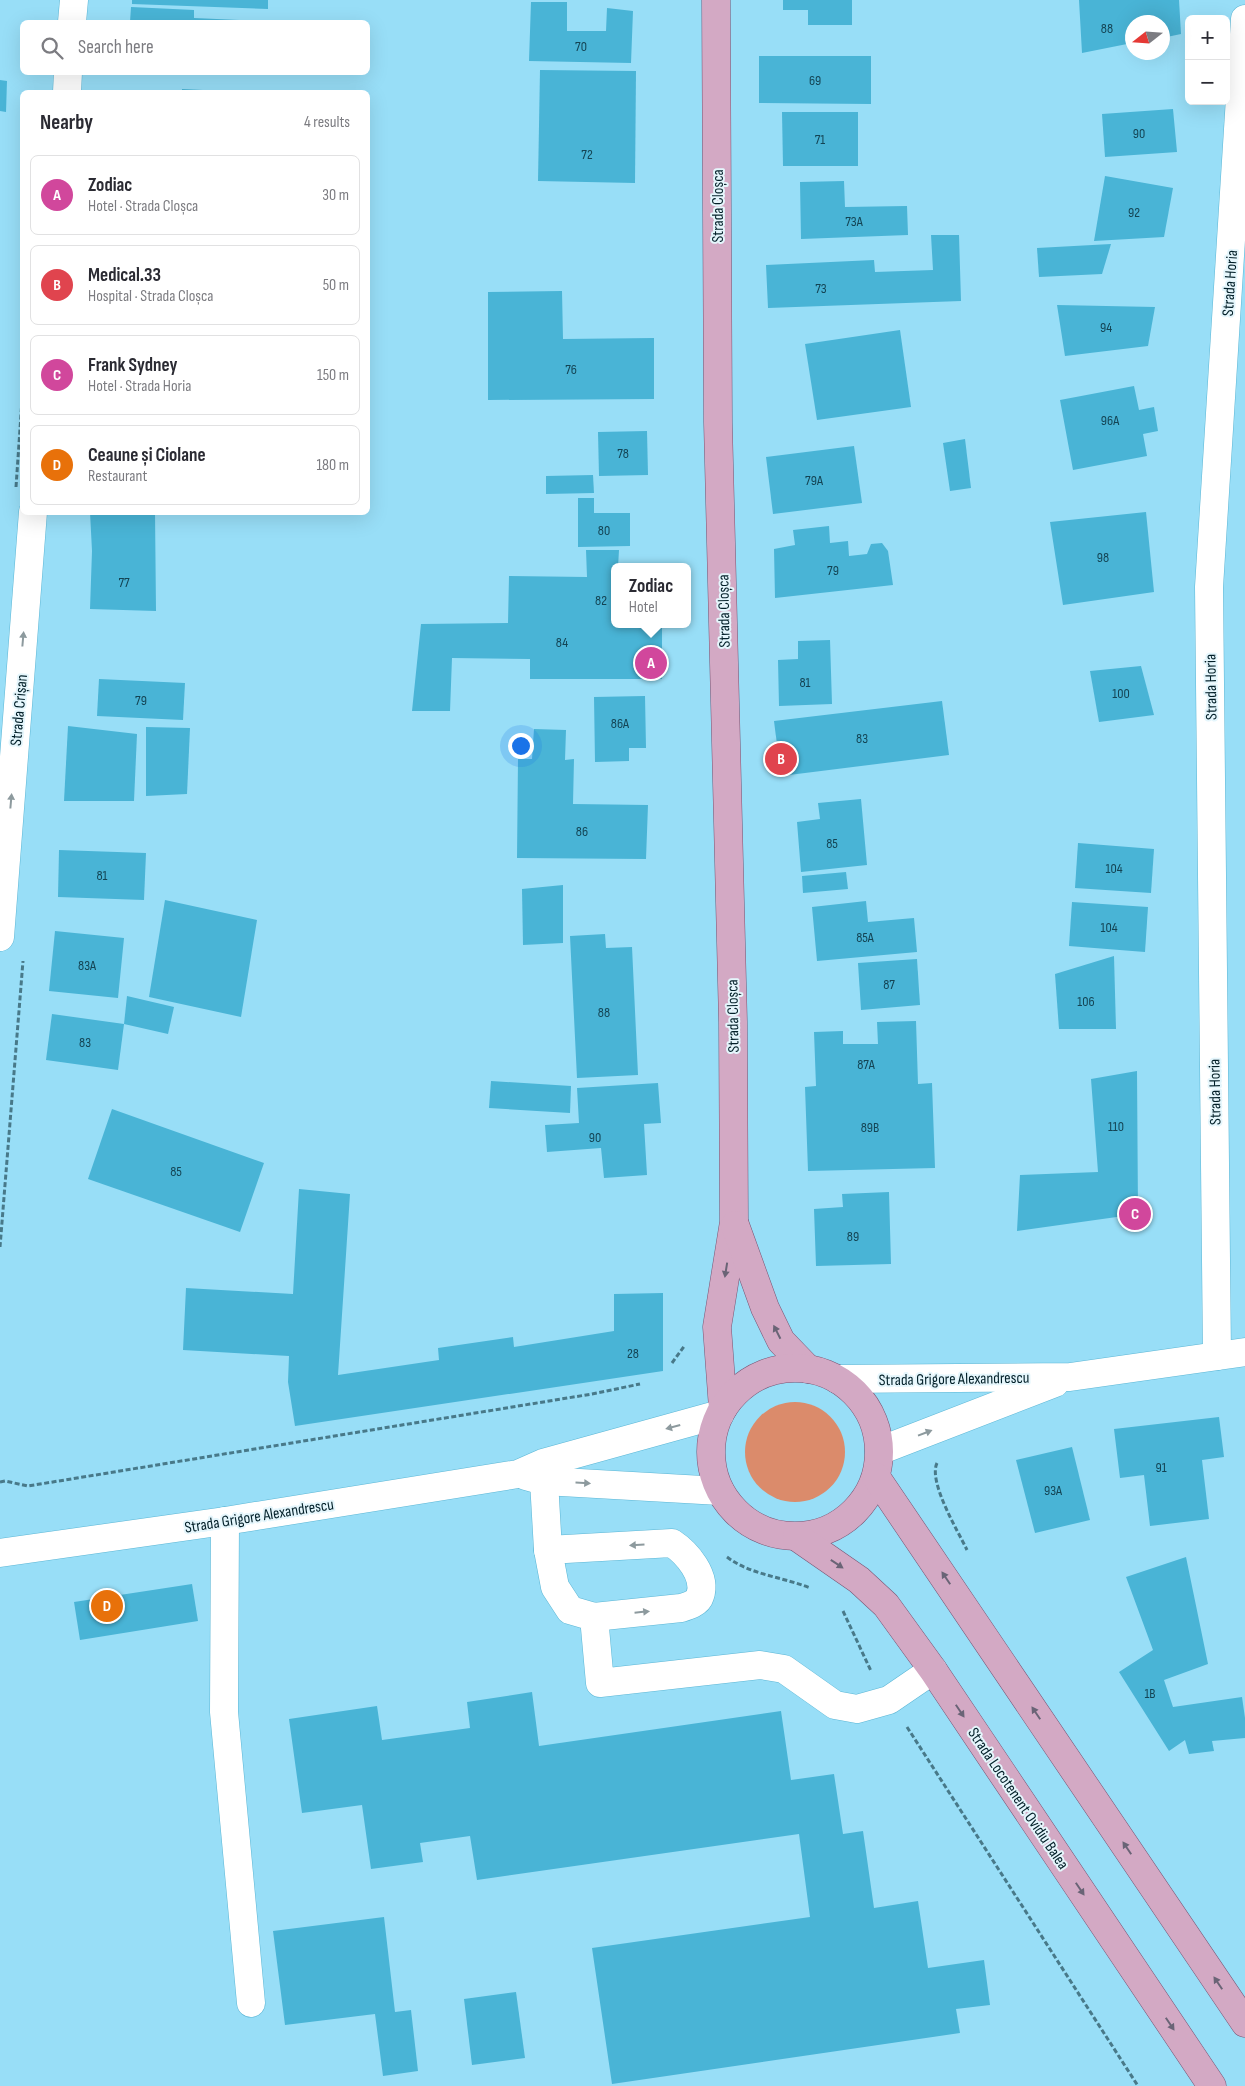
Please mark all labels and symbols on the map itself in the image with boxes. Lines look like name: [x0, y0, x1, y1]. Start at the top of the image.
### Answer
north arrow: [1125, 15, 1170, 60]
house number: 88: [1101, 20, 1113, 37]
house number: 70: [575, 38, 587, 55]
house number: 69: [809, 72, 821, 89]
house number: 90: [1133, 125, 1145, 142]
house number: 71: [815, 131, 825, 148]
house number: 72: [581, 146, 593, 163]
street label: Strada Cloșca: [709, 169, 728, 243]
house number: 92: [1128, 204, 1140, 221]
house number: 73A: [845, 213, 864, 230]
street label: Strada Horia: [1219, 249, 1242, 317]
house number: 73: [815, 280, 827, 297]
house number: 94: [1100, 319, 1112, 336]
house number: 76: [565, 361, 577, 378]
house number: 96A: [1101, 412, 1120, 429]
house number: 78: [617, 445, 629, 462]
house number: 79A: [805, 472, 824, 489]
house number: 80: [598, 522, 610, 539]
house number: 98: [1097, 549, 1109, 566]
house number: 79: [827, 562, 839, 579]
house number: 77: [118, 574, 130, 591]
street label: Strada Cloșca: [714, 574, 735, 648]
house number: 82: [595, 592, 607, 609]
one-way arrow: [20, 631, 28, 647]
house number: 84: [556, 634, 568, 651]
pin: A: [635, 644, 667, 682]
street label: Strada Horia: [1201, 654, 1222, 720]
street label: Strada Crișan: [7, 674, 32, 747]
house number: 81: [799, 674, 811, 691]
house number: 100: [1112, 685, 1130, 702]
house number: 79: [135, 692, 147, 709]
house number: 86A: [611, 715, 630, 732]
house number: 83: [856, 730, 868, 747]
your location: [508, 733, 534, 759]
pin: B: [765, 740, 797, 778]
one-way arrow: [7, 793, 15, 809]
house number: 86: [576, 823, 588, 840]
house number: 85: [826, 835, 838, 852]
house number: 104: [1106, 860, 1123, 877]
house number: 81: [96, 867, 108, 884]
house number: 104: [1101, 919, 1118, 936]
house number: 85A: [856, 929, 875, 946]
house number: 83A: [78, 957, 97, 974]
house number: 87: [883, 976, 895, 993]
street label: Strada Cloșca: [723, 979, 744, 1053]
house number: 106: [1077, 993, 1095, 1010]
house number: 88: [598, 1004, 610, 1021]
house number: 83: [79, 1034, 91, 1051]
house number: 87A: [857, 1056, 876, 1073]
street label: Strada Horia: [1205, 1059, 1226, 1125]
house number: 110: [1108, 1118, 1124, 1135]
house number: 89B: [861, 1119, 879, 1136]
house number: 90: [589, 1129, 601, 1146]
house number: 85: [170, 1163, 182, 1180]
pin: C: [1119, 1195, 1151, 1233]
house number: 89: [847, 1228, 859, 1245]
one-way arrow: [722, 1262, 730, 1278]
one-way arrow: [773, 1325, 781, 1339]
house number: 28: [627, 1345, 639, 1362]
street label: Strada Grigore Alexandrescu: [878, 1369, 1030, 1390]
one-way arrow: [665, 1424, 680, 1432]
one-way arrow: [918, 1429, 932, 1437]
house number: 91: [1155, 1459, 1167, 1476]
one-way arrow: [575, 1479, 591, 1487]
house number: 93A: [1044, 1482, 1063, 1499]
street label: Strada Grigore Alexandrescu: [183, 1495, 335, 1538]
one-way arrow: [628, 1541, 644, 1549]
one-way arrow: [830, 1559, 844, 1569]
one-way arrow: [941, 1571, 951, 1585]
pin: D: [91, 1587, 123, 1625]
one-way arrow: [635, 1608, 651, 1616]
house number: 1B: [1144, 1685, 1156, 1702]
one-way arrow: [955, 1704, 965, 1717]
one-way arrow: [1031, 1706, 1041, 1720]
street label: Strada Locotenent Ovidiu Balea: [963, 1724, 1072, 1873]
one-way arrow: [1122, 1841, 1132, 1855]
one-way arrow: [1075, 1883, 1085, 1896]
one-way arrow: [1213, 1976, 1223, 1989]
one-way arrow: [1166, 2017, 1175, 2031]

